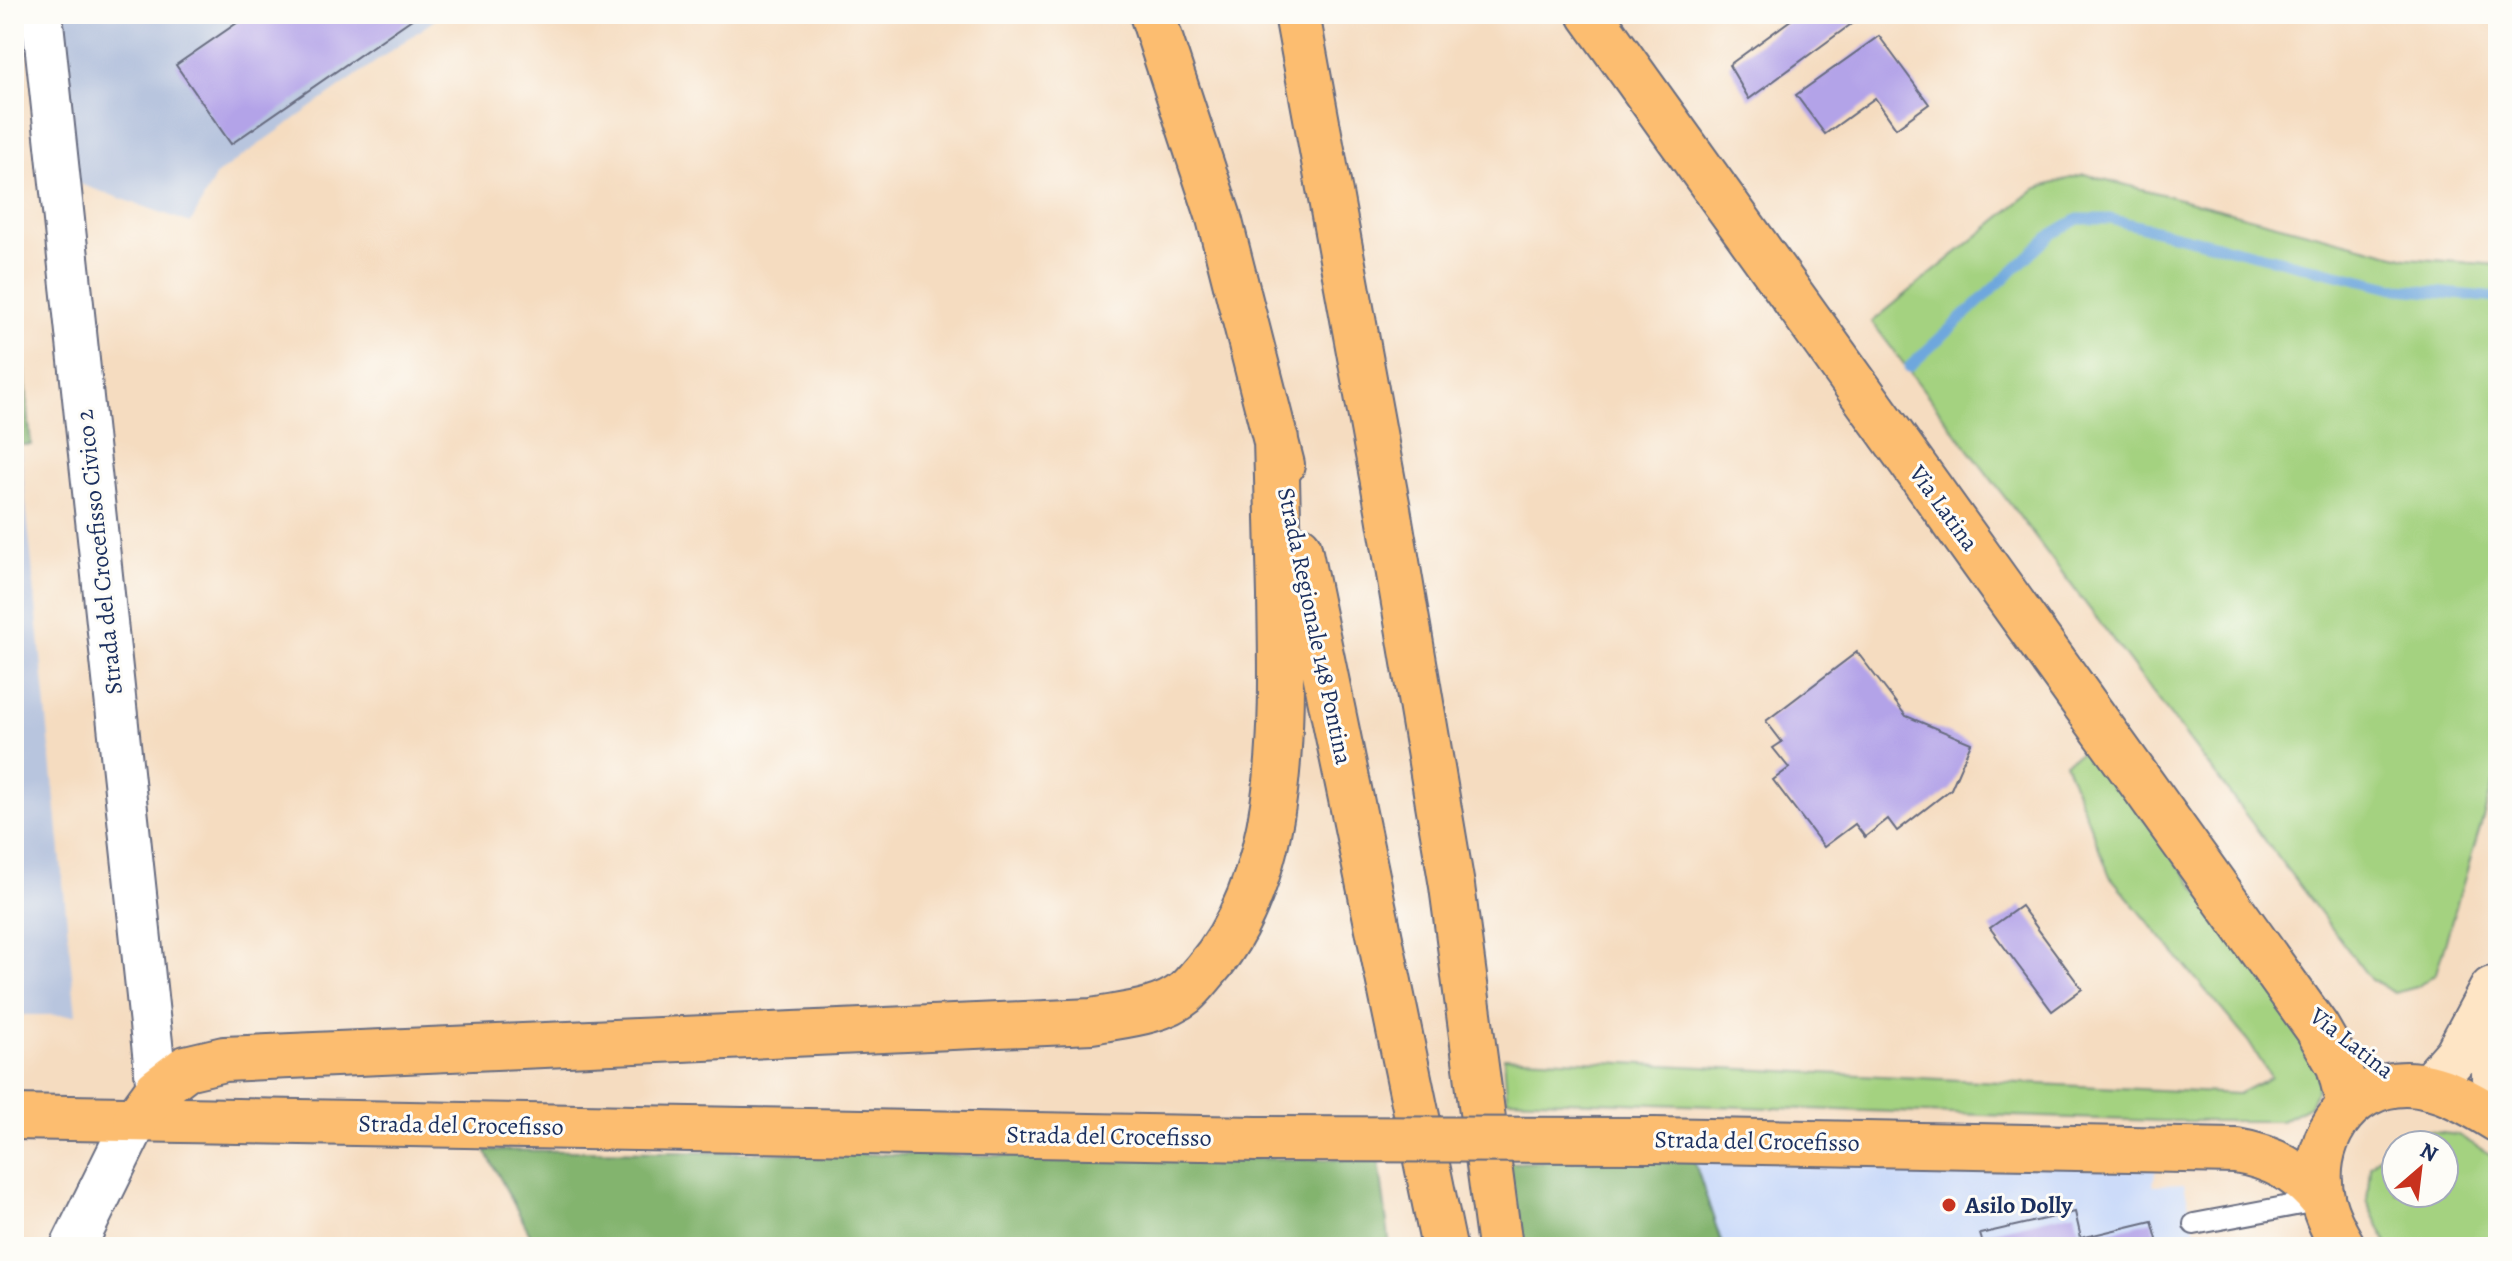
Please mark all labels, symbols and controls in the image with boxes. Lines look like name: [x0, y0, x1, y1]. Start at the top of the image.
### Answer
street label: Strada del Crocefisso Civico 2: [68, 408, 130, 696]
street label: Via Latina: [1901, 458, 1986, 558]
street label: Strada Regionale 148 Pontina: [1270, 485, 1360, 768]
street label: Via Latina: [2302, 999, 2401, 1087]
street label: Strada del Crocefisso: [358, 1107, 564, 1143]
street label: Strada del Crocefisso: [1006, 1118, 1212, 1154]
street label: Strada del Crocefisso: [1654, 1123, 1860, 1159]
north arrow: [2380, 1129, 2460, 1209]
text: N: [2415, 1135, 2443, 1169]
place label: Asilo Dolly: [1964, 1189, 2073, 1221]
marker: Asilo Dolly: [1940, 1196, 1958, 1214]

